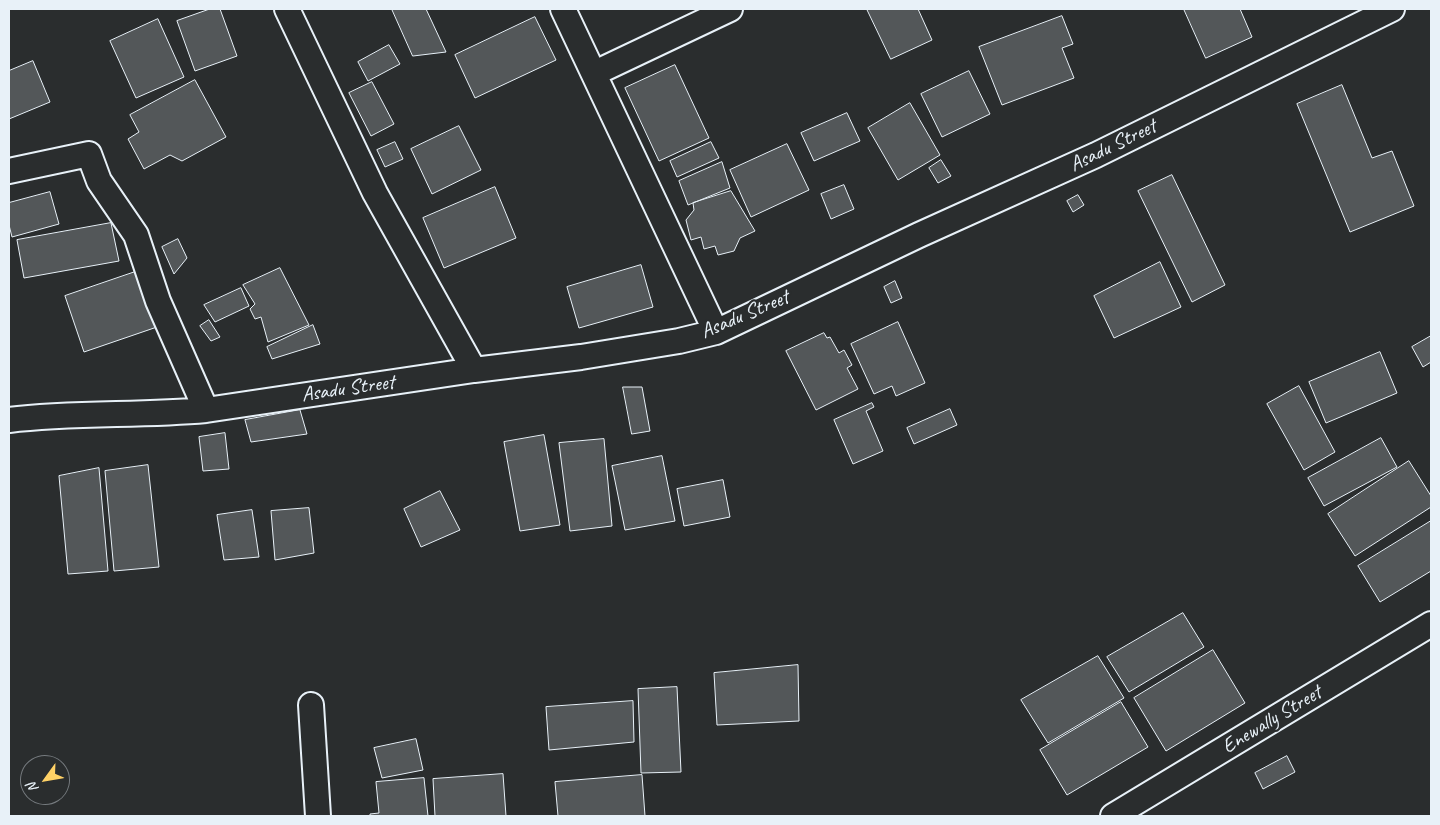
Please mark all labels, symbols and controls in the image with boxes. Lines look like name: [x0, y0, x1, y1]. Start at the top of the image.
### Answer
street label: Asadu Street: [1065, 114, 1161, 178]
street label: Asadu Street: [697, 285, 793, 345]
street label: Asadu Street: [300, 370, 396, 408]
street label: Enewally Street: [1218, 680, 1326, 760]
north arrow: [20, 755, 70, 805]
text: N: [23, 780, 42, 796]

